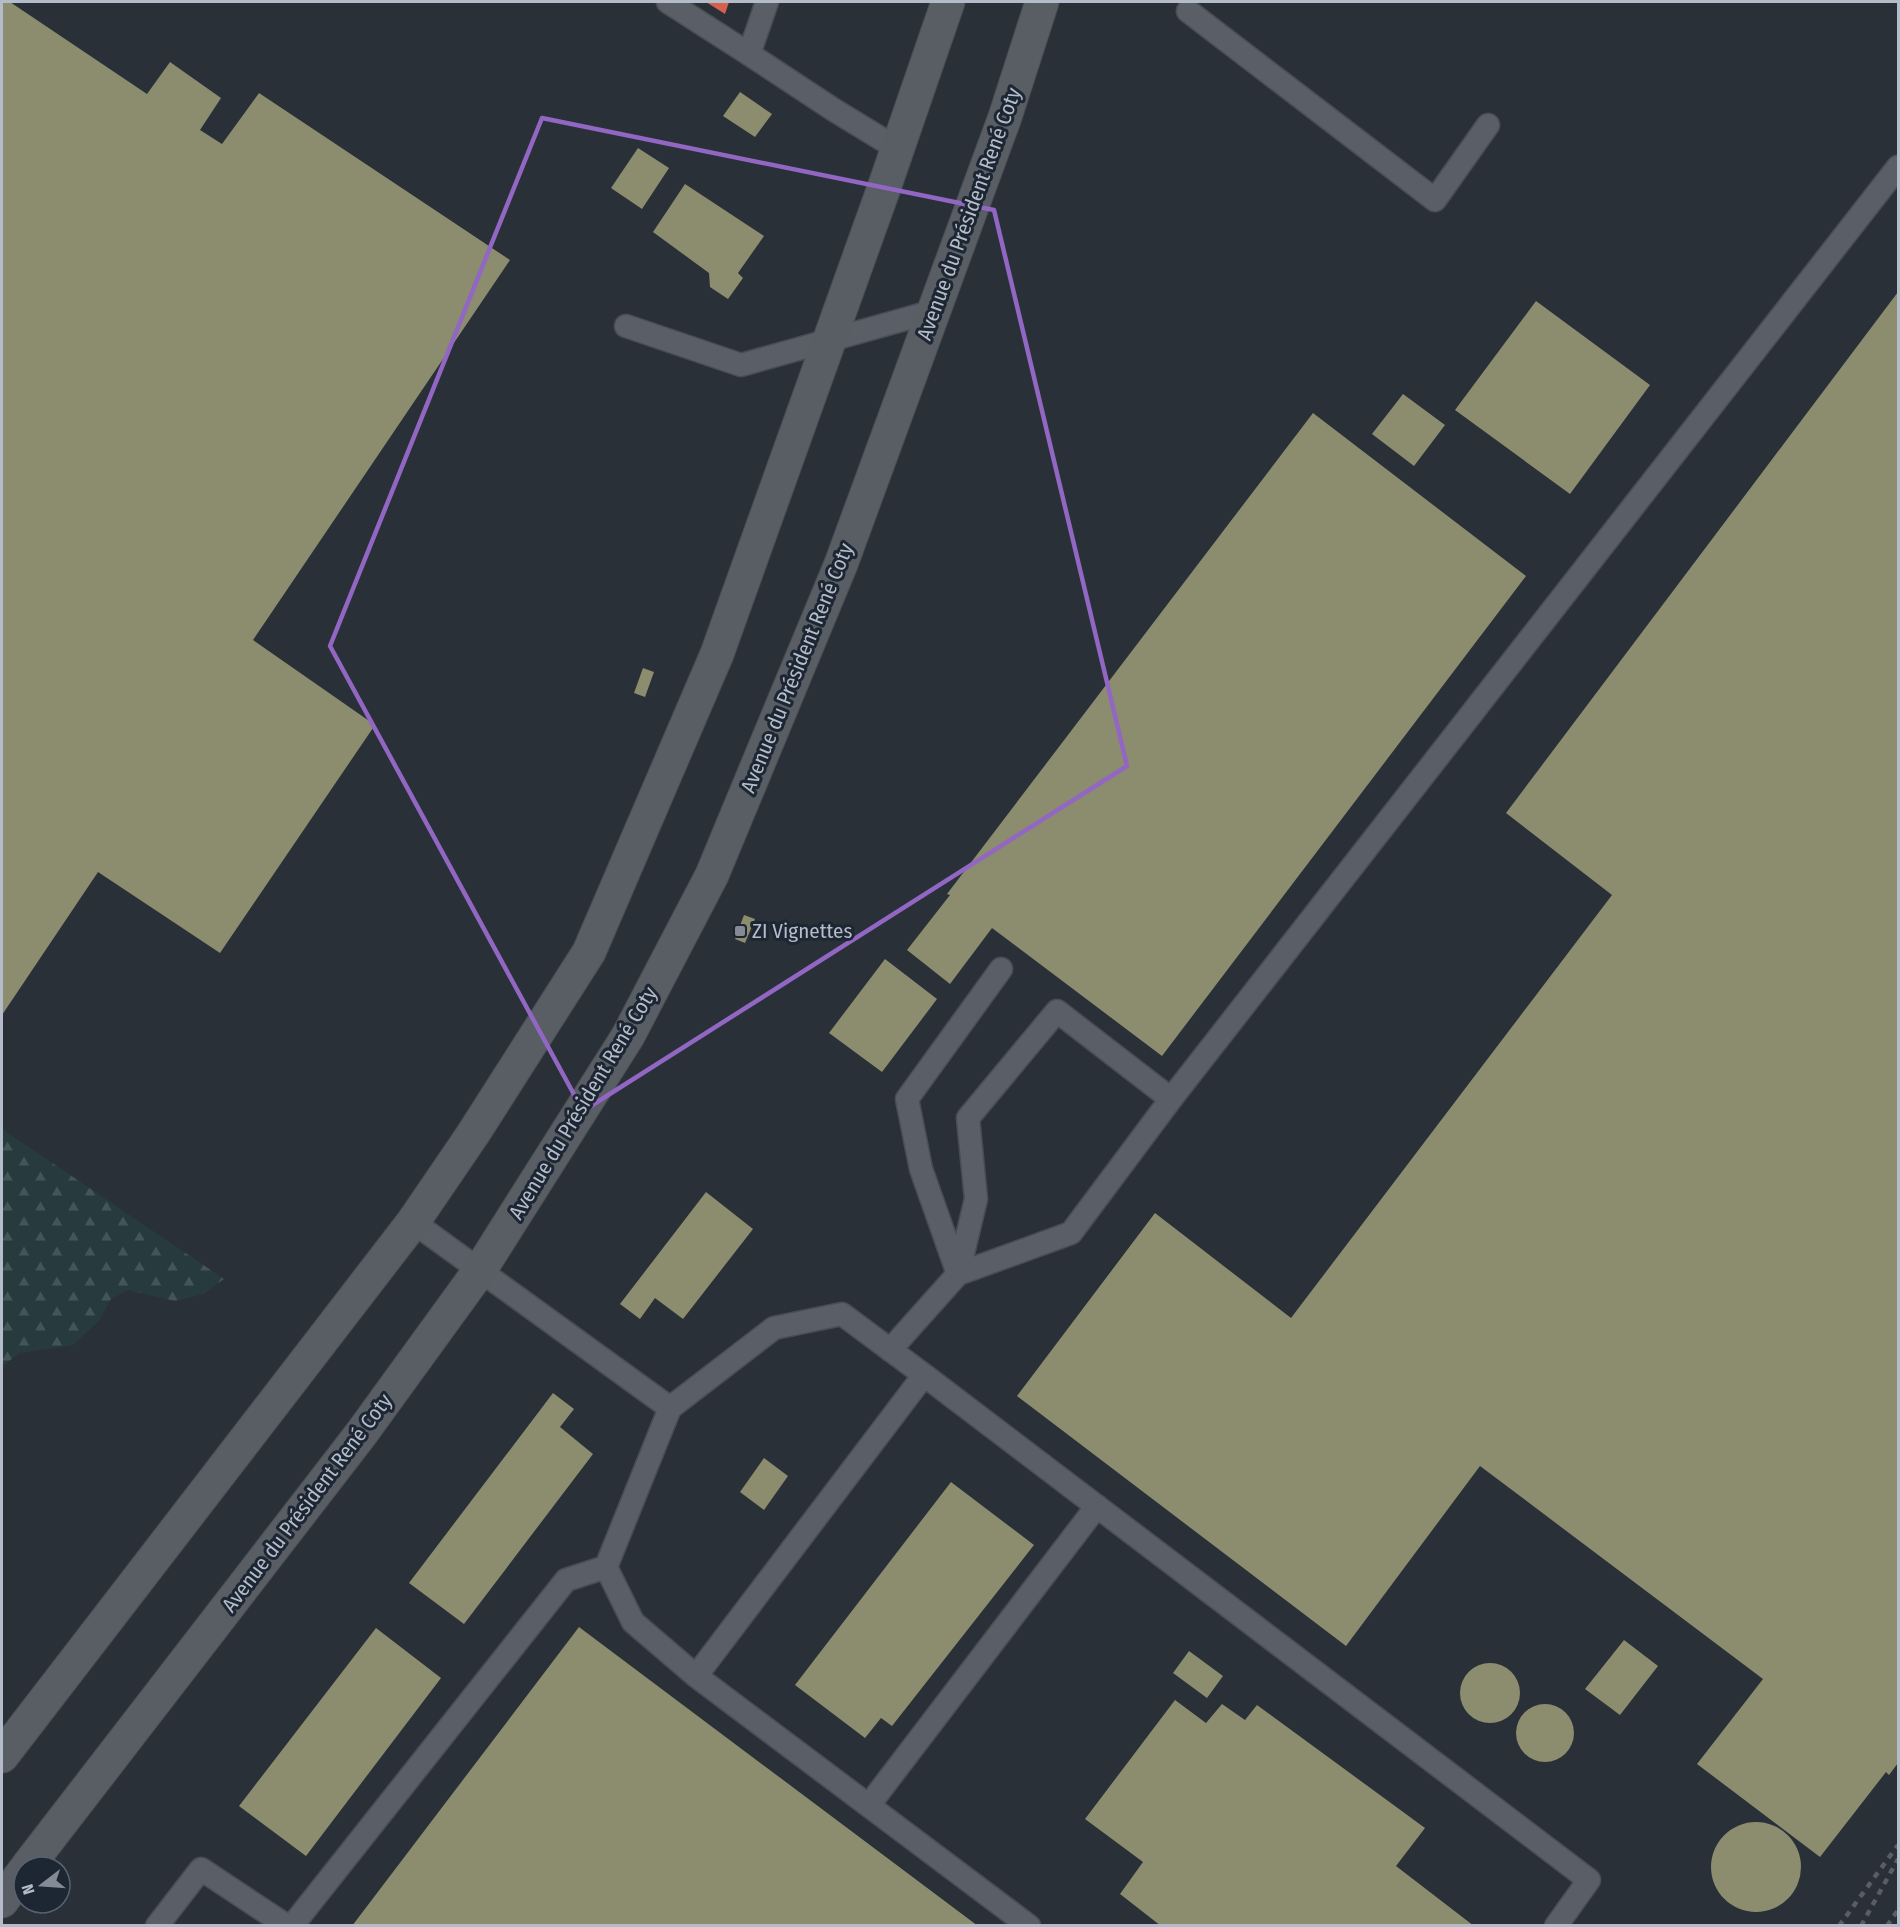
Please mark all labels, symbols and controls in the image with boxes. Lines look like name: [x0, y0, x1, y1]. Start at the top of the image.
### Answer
street label: Avenue du Président René Coty: [911, 84, 1027, 344]
street label: Avenue du Président René Coty: [735, 539, 859, 797]
place label: ZI Vignettes: [752, 918, 852, 944]
marker: ZI Vignettes: [733, 924, 747, 938]
street label: Avenue du Président René Coty: [503, 981, 663, 1224]
street label: Avenue du Président René Coty: [216, 1388, 398, 1617]
north arrow: [12, 1855, 72, 1915]
text: N: [18, 1882, 39, 1897]

